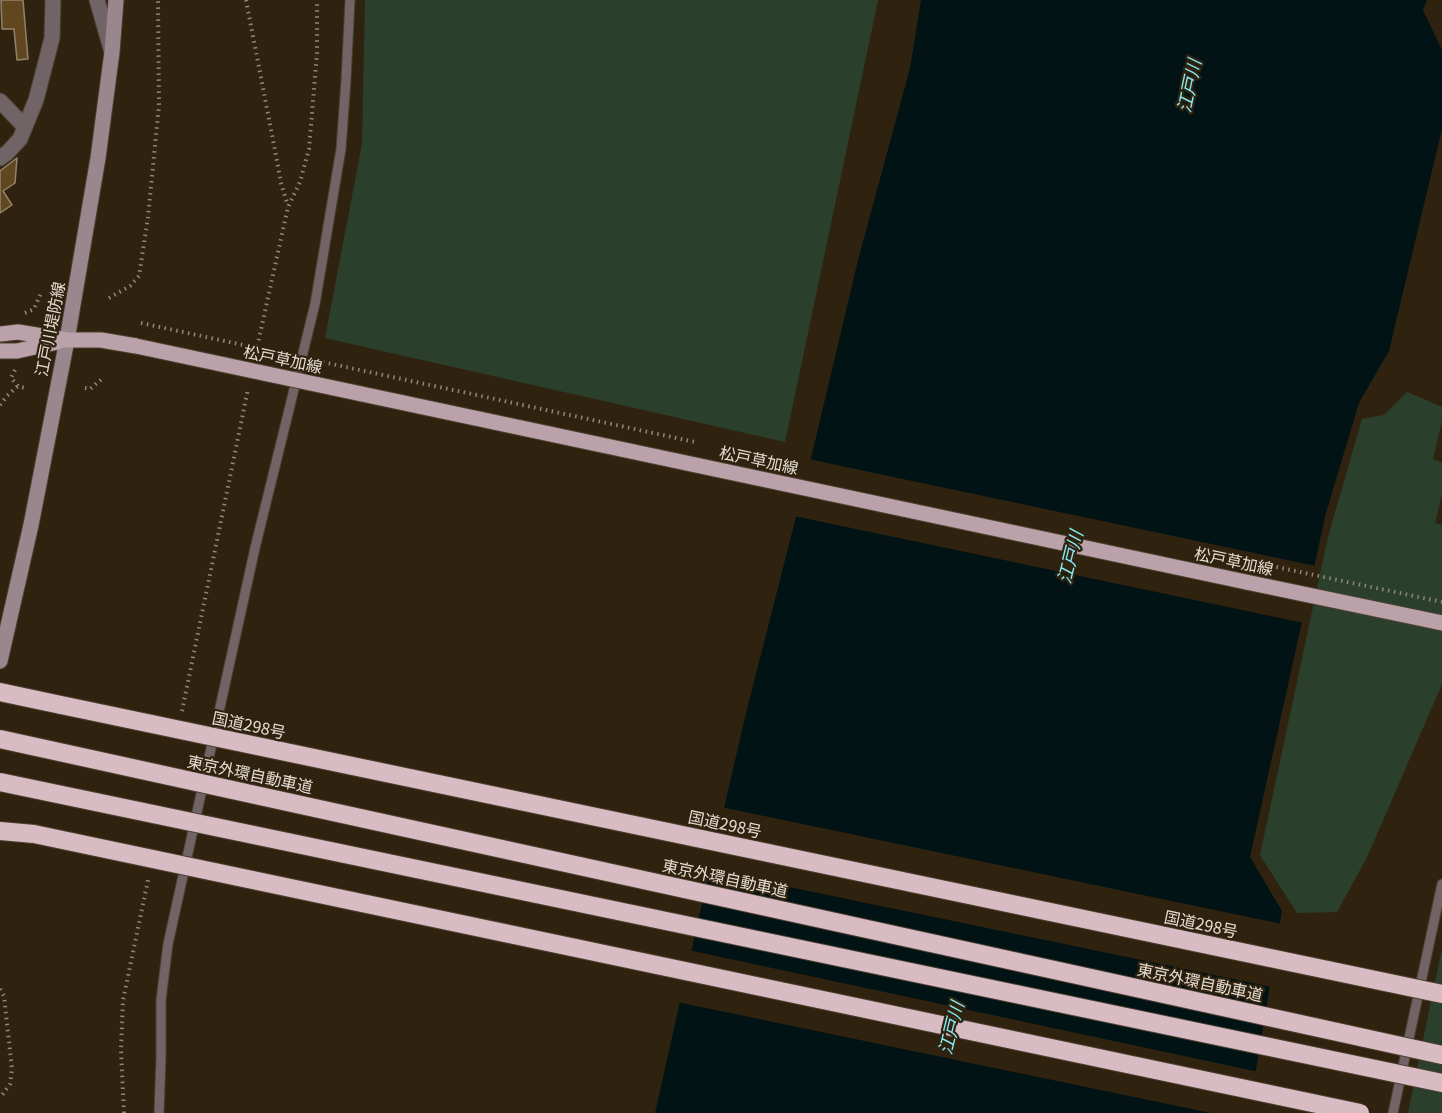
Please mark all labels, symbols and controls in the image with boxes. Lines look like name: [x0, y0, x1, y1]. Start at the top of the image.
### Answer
water label: 江戸川: [1173, 57, 1205, 115]
street label: 江戸川堤防線: [31, 280, 69, 378]
street label: 松戸草加線: [242, 341, 324, 377]
street label: 松戸草加線: [718, 442, 800, 478]
water label: 江戸川: [1053, 528, 1087, 586]
street label: 松戸草加線: [1193, 543, 1275, 579]
street label: 国道298号: [210, 708, 288, 742]
street label: 東京外環自動車道: [185, 751, 315, 797]
street label: 国道298号: [686, 807, 764, 841]
street label: 東京外環自動車道: [660, 855, 790, 901]
street label: 国道298号: [1162, 907, 1240, 941]
street label: 東京外環自動車道: [1135, 959, 1265, 1005]
water label: 江戸川: [934, 999, 968, 1057]

